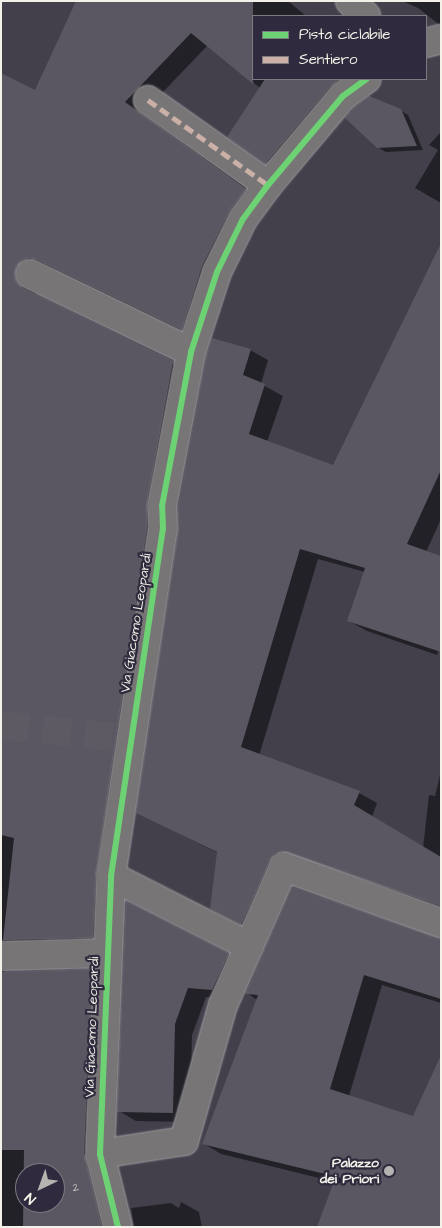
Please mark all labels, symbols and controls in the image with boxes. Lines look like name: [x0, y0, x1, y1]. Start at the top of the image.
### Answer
legend: [252, 15, 427, 80]
text: Pista ciclabile: [299, 24, 390, 45]
text: Sentiero: [299, 49, 357, 70]
street label: Via Giacomo Leopardi: [117, 552, 155, 694]
street label: Via Giacomo Leopardi: [81, 956, 103, 1098]
place label: Palazzo dei Priori: [320, 1155, 379, 1188]
north arrow: [15, 1163, 65, 1213]
marker: Palazzo dei Priori: [383, 1165, 395, 1177]
house number: 2: [73, 1181, 79, 1195]
text: N: [21, 1188, 41, 1209]

